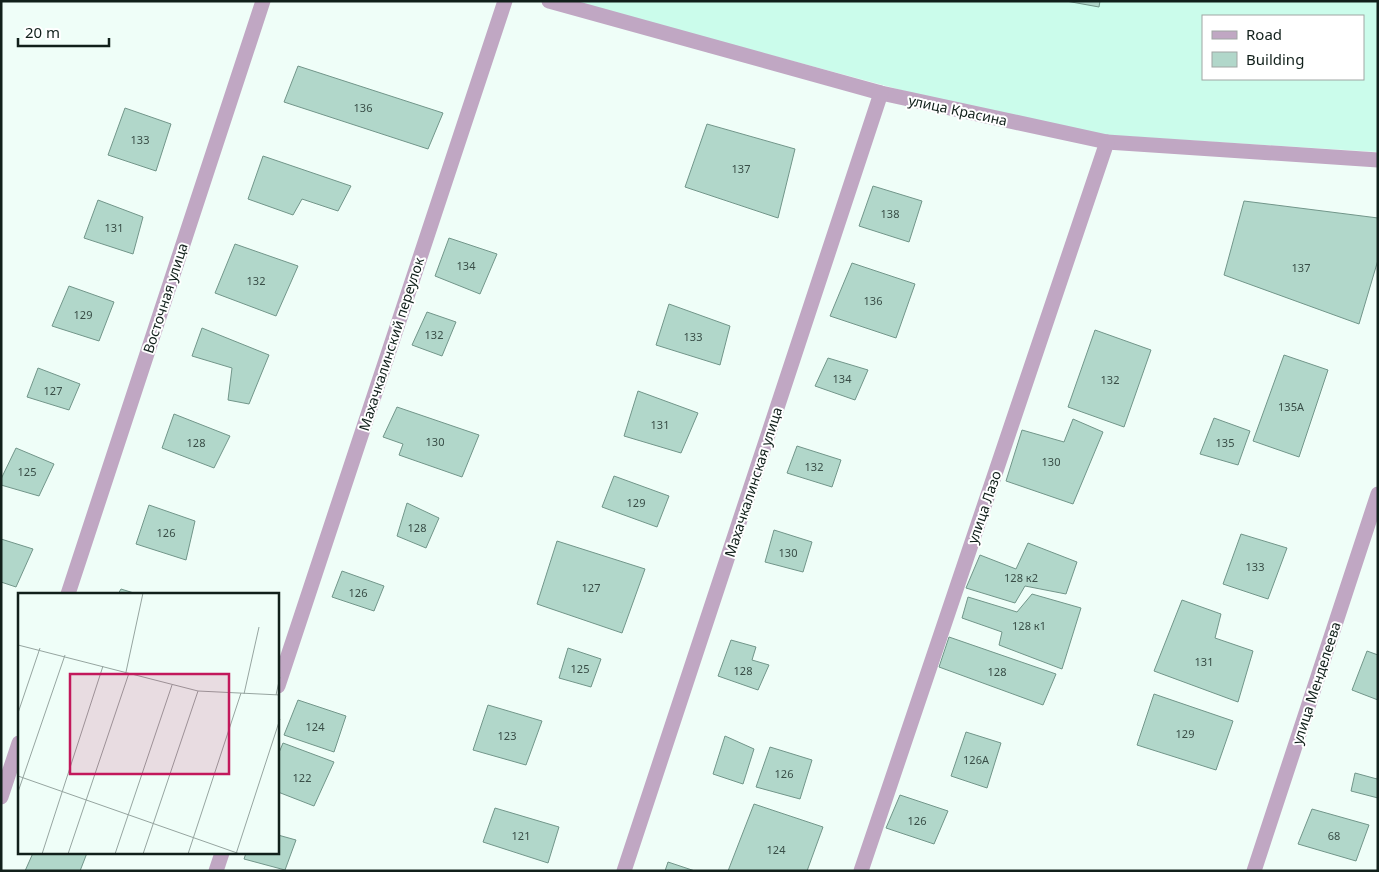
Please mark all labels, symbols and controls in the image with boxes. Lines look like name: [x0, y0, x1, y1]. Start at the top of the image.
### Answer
scale bar: [18, 15, 109, 47]
legend: [1202, 15, 1364, 80]
text: 20 m: [25, 22, 60, 42]
text: Road: [1246, 24, 1282, 44]
text: Building: [1246, 49, 1304, 69]
street label: улица Красина: [907, 90, 1009, 130]
house number: 136: [354, 100, 372, 115]
house number: 133: [131, 132, 149, 147]
house number: 137: [732, 161, 750, 176]
house number: 138: [881, 206, 899, 221]
house number: 131: [105, 220, 123, 235]
street label: Восточная улица: [138, 240, 192, 356]
street label: Махачкалинский переулок: [354, 254, 428, 433]
house number: 134: [457, 258, 476, 273]
house number: 137: [1292, 260, 1310, 275]
house number: 132: [247, 273, 265, 288]
house number: 136: [864, 293, 882, 308]
house number: 129: [74, 307, 92, 322]
house number: 132: [425, 327, 443, 342]
house number: 133: [684, 329, 702, 344]
house number: 134: [833, 371, 852, 386]
house number: 132: [1101, 372, 1119, 387]
house number: 127: [44, 383, 62, 398]
house number: 135А: [1278, 399, 1305, 414]
street label: Махачкалинская улица: [720, 404, 786, 560]
house number: 131: [651, 417, 669, 432]
house number: 130: [426, 434, 444, 449]
house number: 128: [187, 435, 205, 450]
house number: 135: [1216, 435, 1234, 450]
house number: 130: [1042, 454, 1060, 469]
house number: 132: [805, 459, 823, 474]
house number: 125: [18, 464, 36, 479]
street label: улица Лазо: [963, 468, 1005, 546]
house number: 129: [627, 495, 645, 510]
house number: 128: [408, 520, 426, 535]
house number: 126: [157, 525, 175, 540]
house number: 130: [779, 545, 797, 560]
house number: 133: [1246, 559, 1264, 574]
house number: 128 к2: [1004, 570, 1038, 585]
house number: 127: [582, 580, 600, 595]
house number: 126: [349, 585, 367, 600]
inset map: [18, 593, 279, 854]
house number: 128 к1: [1012, 618, 1046, 633]
street label: улица Менделеева: [1287, 619, 1345, 747]
house number: 131: [1195, 654, 1213, 669]
house number: 125: [571, 661, 589, 676]
house number: 128: [734, 663, 752, 678]
house number: 128: [988, 664, 1006, 679]
house number: 124: [306, 719, 325, 734]
house number: 129: [1176, 726, 1194, 741]
house number: 123: [498, 728, 516, 743]
house number: 126А: [963, 752, 990, 767]
house number: 126: [775, 766, 793, 781]
house number: 122: [293, 770, 311, 785]
house number: 126: [908, 813, 926, 828]
house number: 121: [512, 828, 530, 843]
house number: 68: [1328, 828, 1340, 843]
house number: 124: [767, 842, 786, 857]

